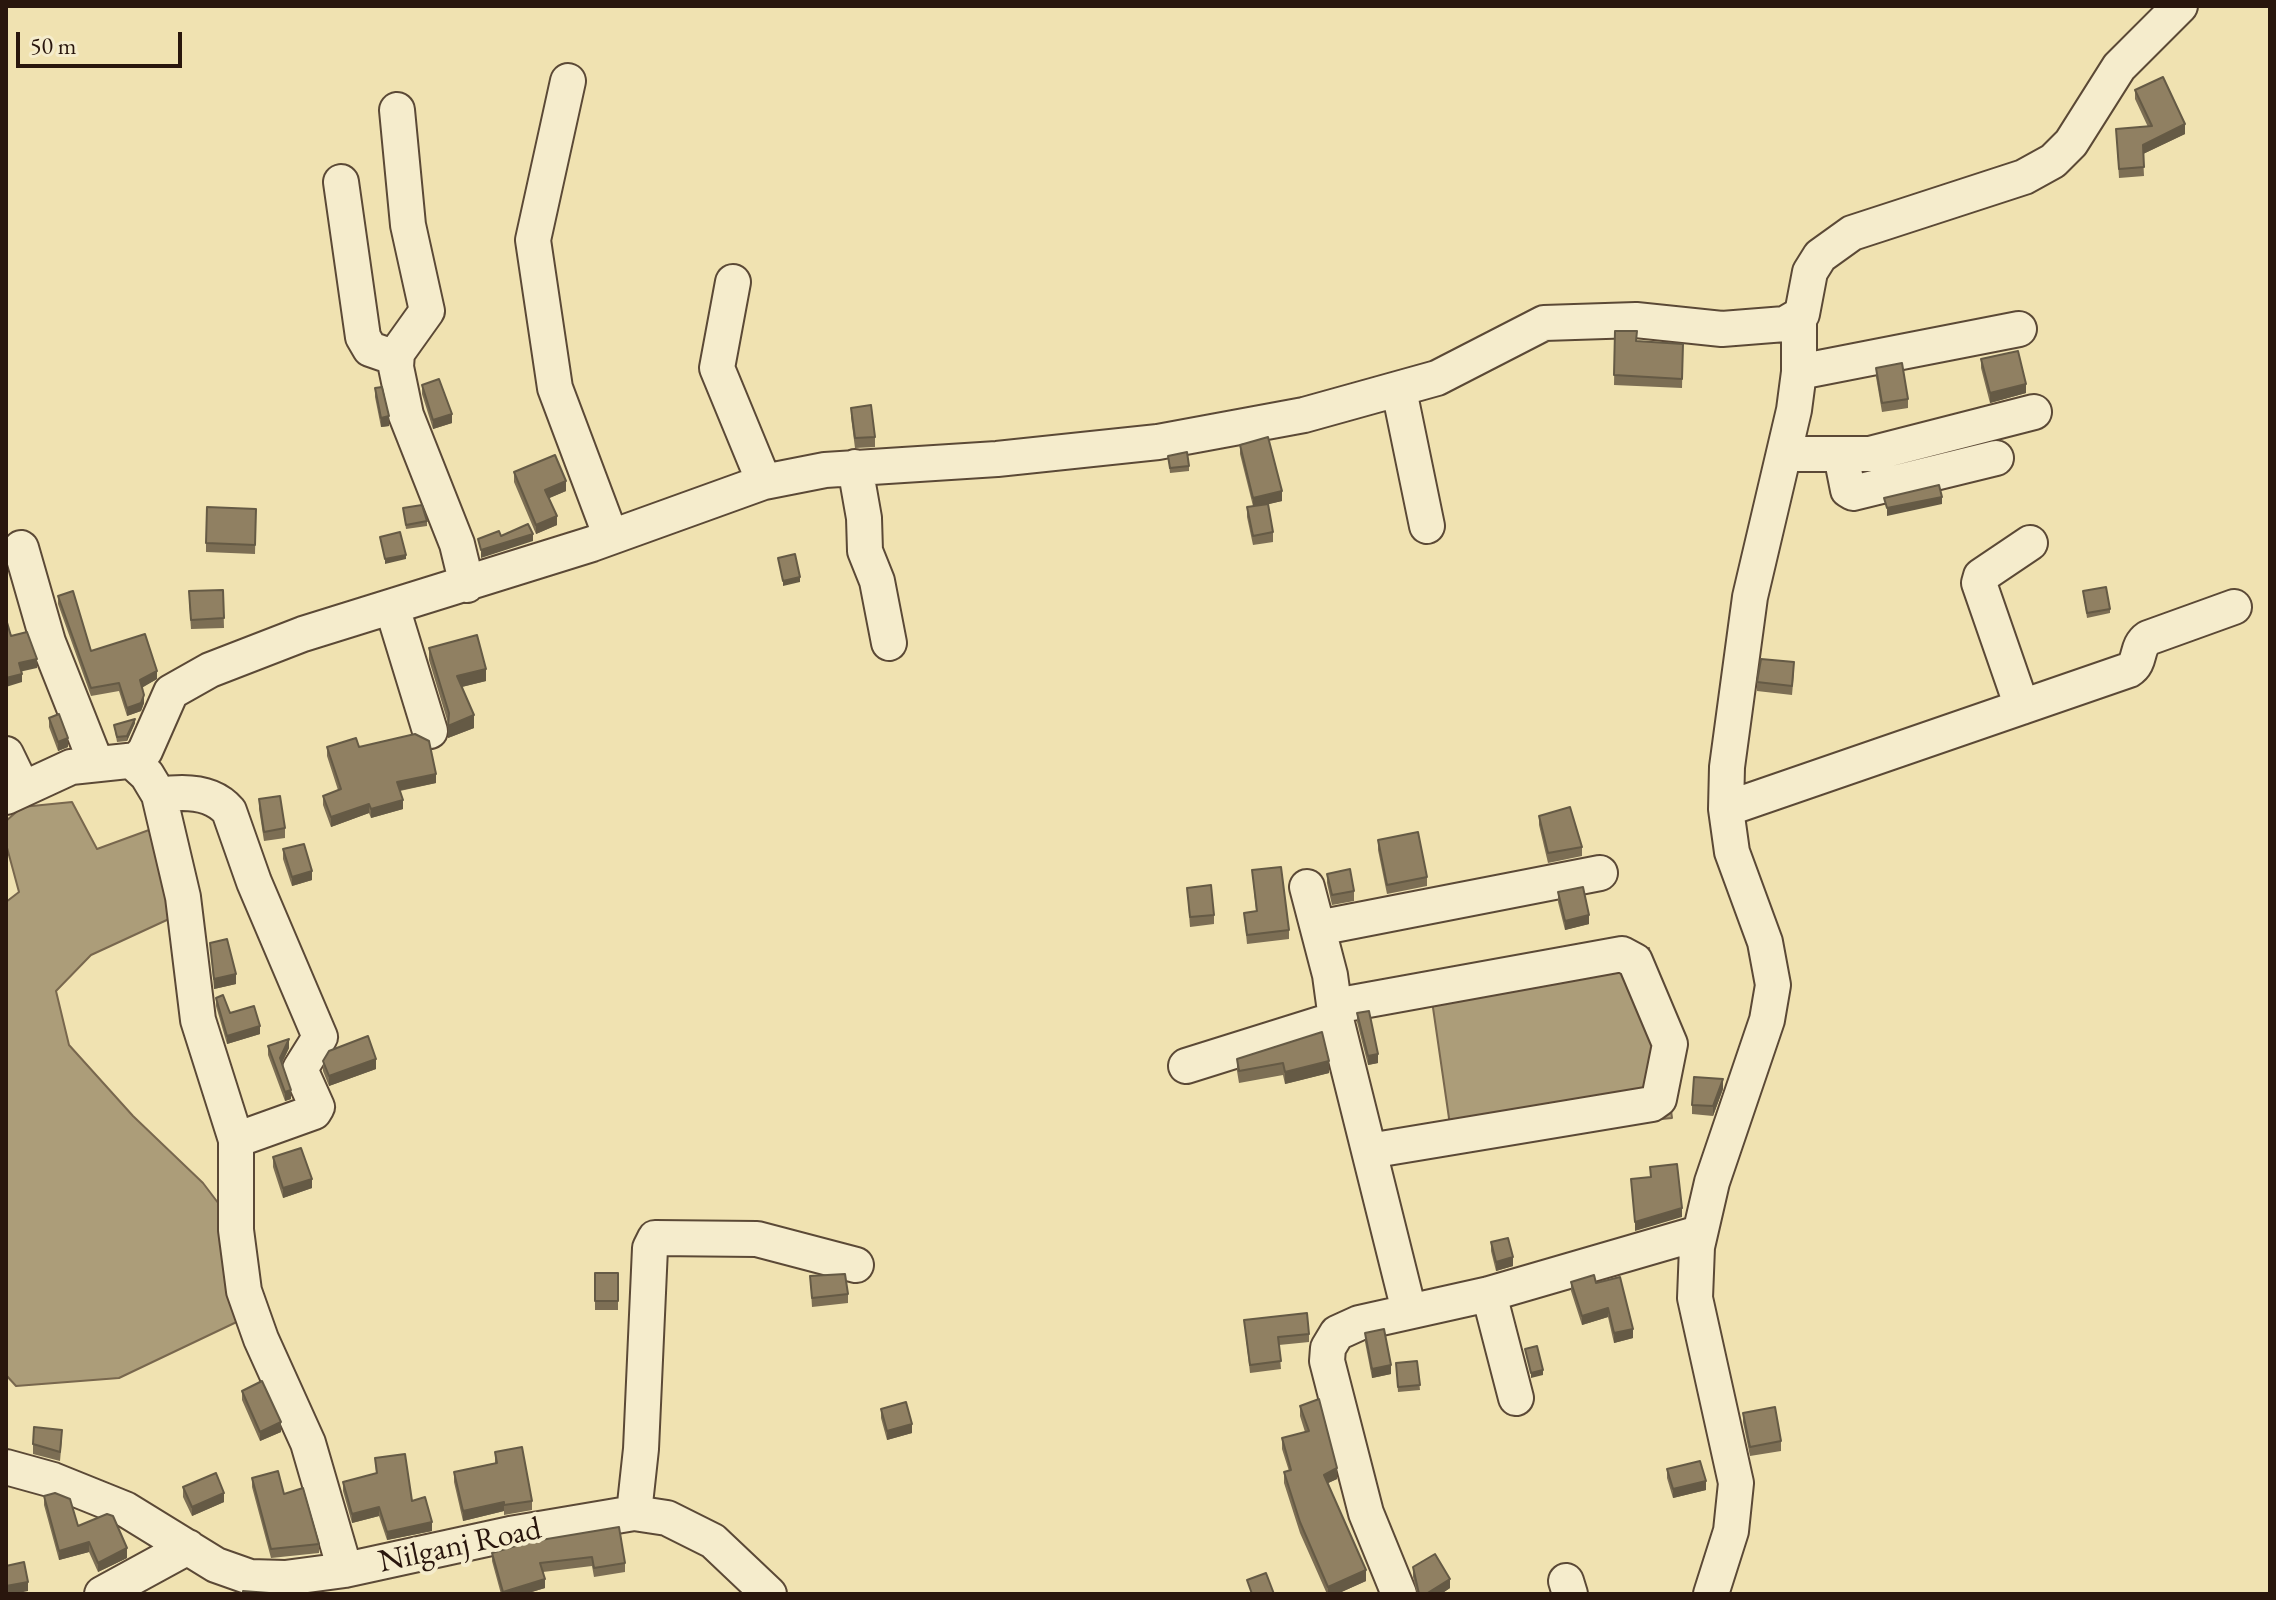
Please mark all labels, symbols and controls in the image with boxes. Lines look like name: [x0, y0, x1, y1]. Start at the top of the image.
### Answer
scale bar: [20, 16, 186, 66]
text: 50 m: [30, 30, 77, 61]
street label: Nilganj Road: [375, 1510, 545, 1582]

